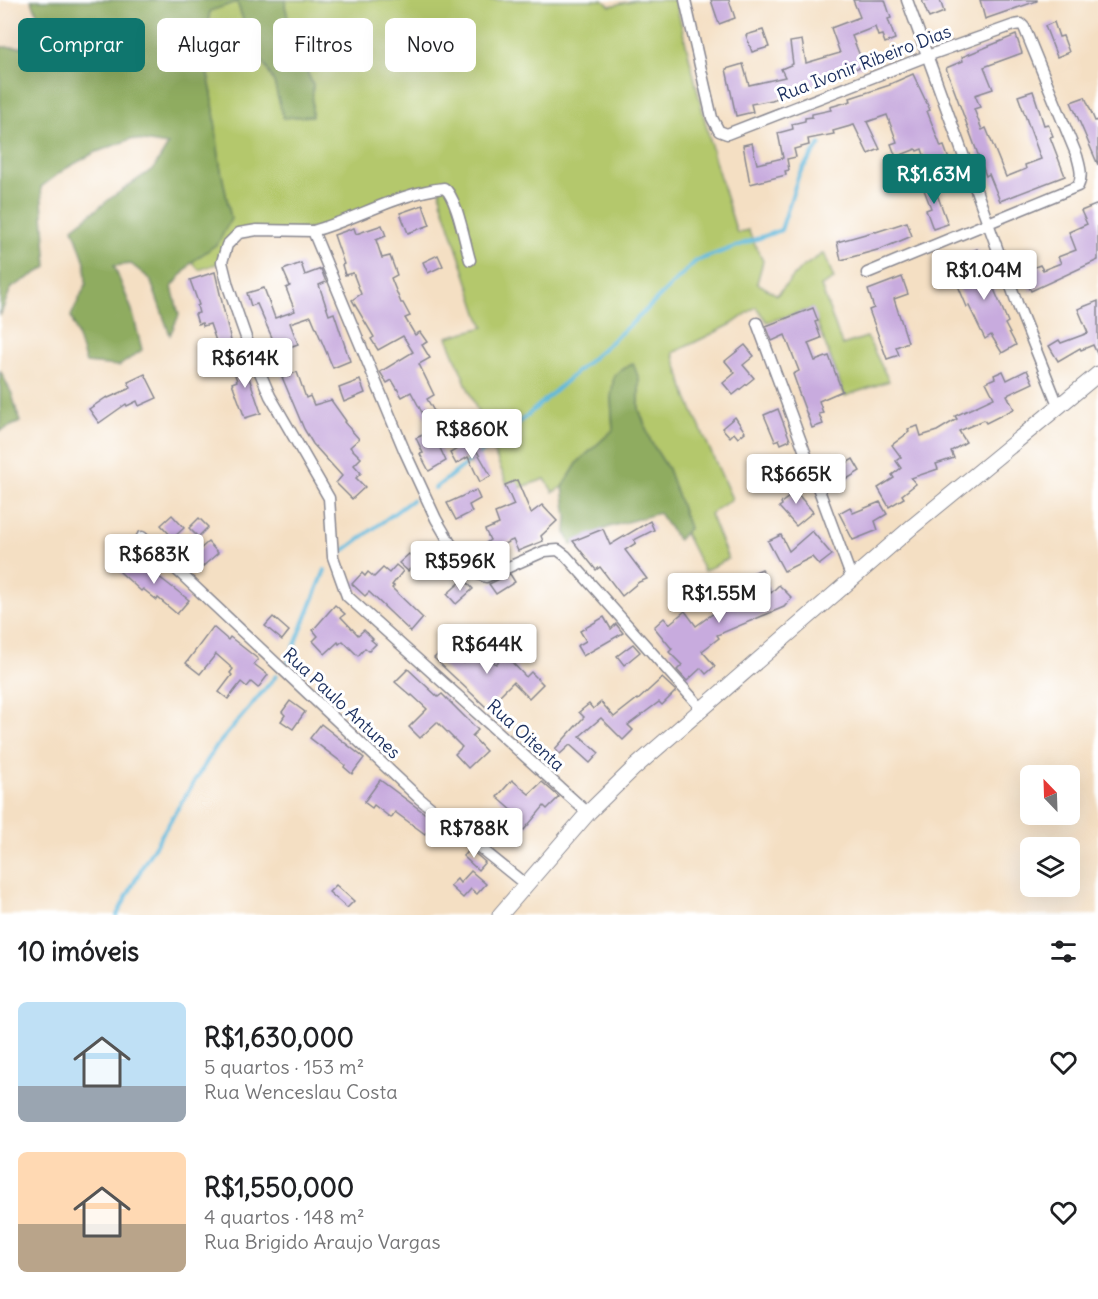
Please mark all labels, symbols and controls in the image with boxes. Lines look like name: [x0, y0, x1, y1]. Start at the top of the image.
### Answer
chip: Comprar: [18, 18, 145, 72]
chip: Alugar: [157, 18, 261, 72]
chip: Filtros: [273, 18, 373, 72]
chip: Novo: [385, 18, 476, 72]
street label: Rua Ivonir Ribeiro Dias: [774, 19, 954, 107]
pin: R$1.63M: [879, 154, 989, 205]
text: R$1.63M: [897, 161, 971, 186]
pin: R$1.04M: [929, 250, 1039, 301]
text: R$1.04M: [946, 257, 1022, 282]
pin: R$614K: [196, 338, 294, 389]
text: R$614K: [211, 345, 279, 370]
pin: R$860K: [423, 409, 521, 460]
text: R$860K: [436, 416, 508, 441]
pin: R$665K: [747, 454, 845, 505]
text: R$665K: [761, 461, 831, 486]
pin: R$683K: [105, 534, 203, 585]
text: R$683K: [119, 541, 189, 566]
pin: R$596K: [411, 541, 509, 592]
text: R$596K: [425, 548, 495, 573]
pin: R$1.55M: [664, 573, 774, 624]
text: R$1.55M: [682, 580, 756, 605]
pin: R$644K: [438, 624, 536, 675]
text: R$644K: [452, 631, 522, 656]
street label: Rua Paulo Antunes: [278, 643, 406, 763]
street label: Rua Oitenta: [482, 694, 570, 776]
north arrow: [1020, 765, 1080, 825]
map controls: [1020, 765, 1080, 897]
pin: R$788K: [425, 808, 523, 859]
text: R$788K: [440, 815, 509, 840]
button: layers: [1020, 837, 1080, 897]
text: 10 imóveis: [18, 935, 139, 968]
icon: filters: [1047, 935, 1080, 968]
text: R$1,630,000: [204, 1021, 354, 1054]
icon: home: [66, 1026, 138, 1098]
icon: heart: [1047, 1046, 1080, 1079]
text: 5 quartos · 153 m²: [204, 1054, 364, 1079]
text: Rua Wenceslau Costa: [204, 1079, 398, 1104]
text: R$1,550,000: [204, 1171, 354, 1204]
icon: home: [66, 1176, 138, 1248]
icon: heart: [1047, 1196, 1080, 1229]
text: 4 quartos · 148 m²: [204, 1204, 364, 1229]
text: Rua Brigido Araujo Vargas: [204, 1229, 440, 1254]

